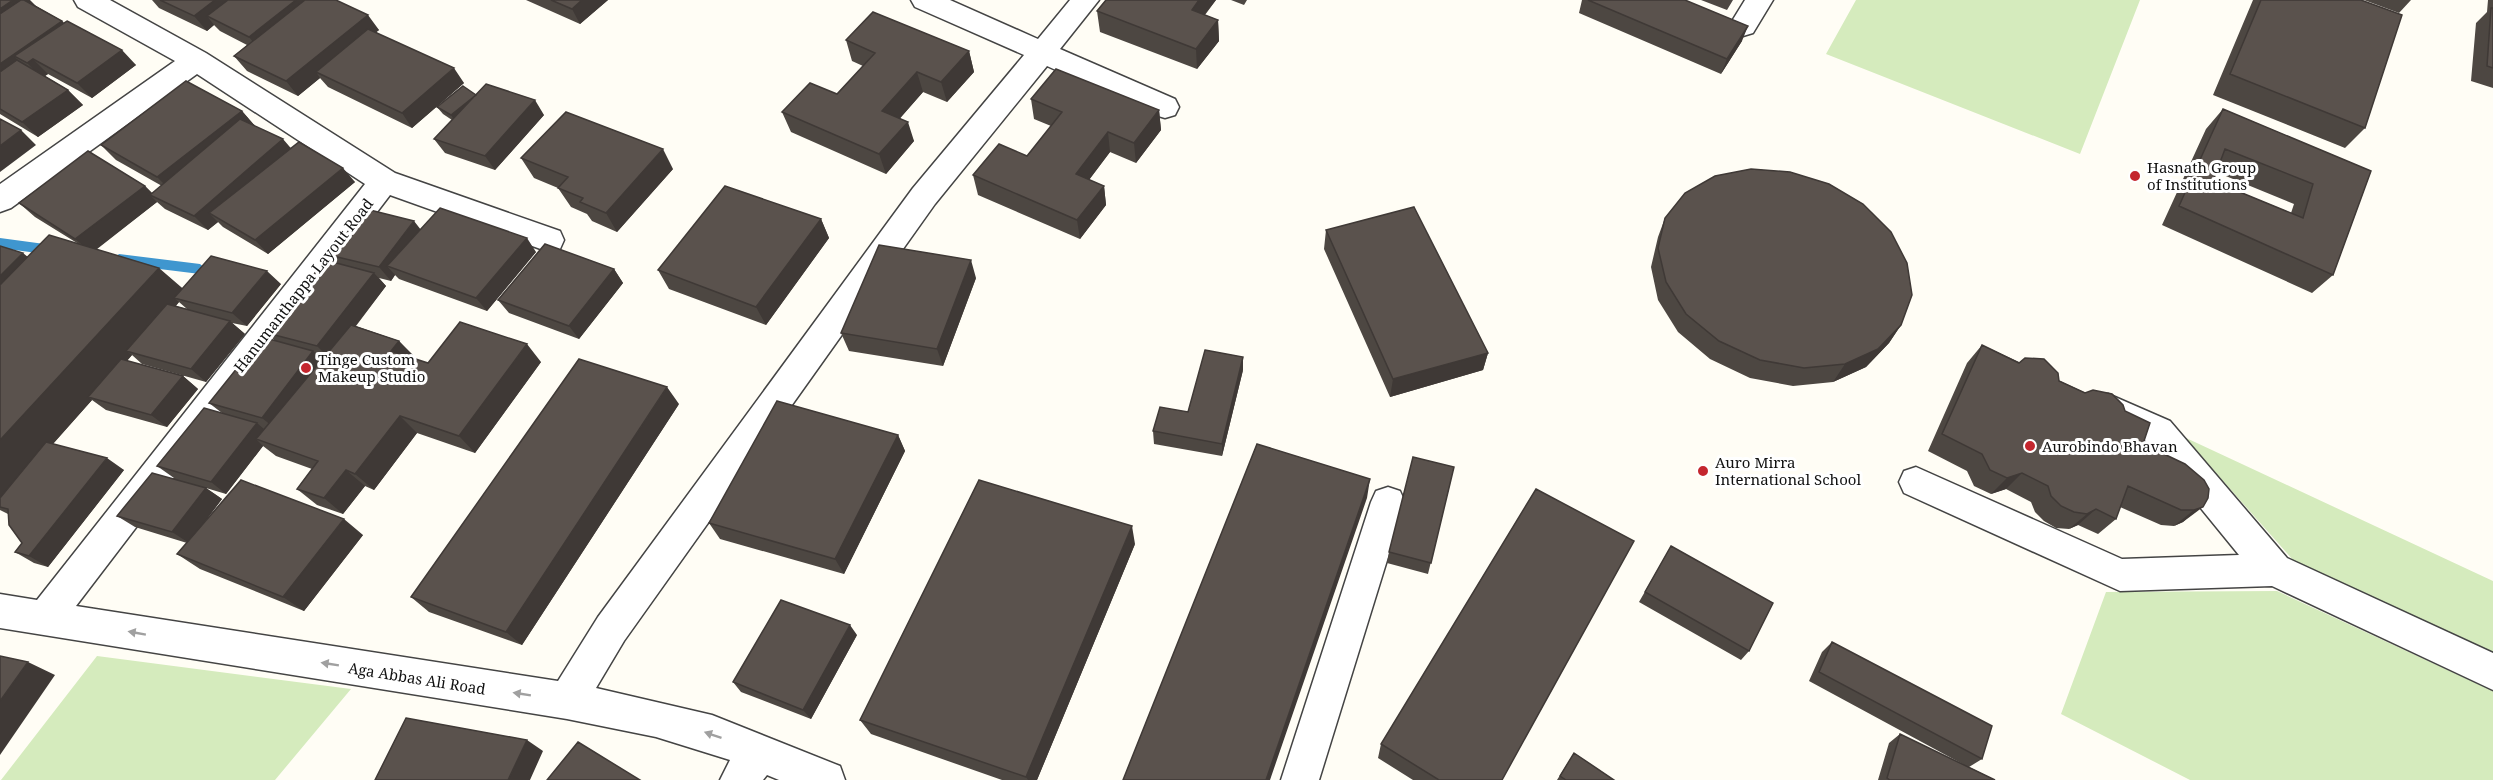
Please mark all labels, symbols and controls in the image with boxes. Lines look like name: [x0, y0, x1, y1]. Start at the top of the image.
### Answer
place label: Hasnath Group of Institutions: [2147, 157, 2256, 194]
marker: Hasnath Group of Institutions: [2128, 169, 2142, 183]
street label: Hanumanthappa Layout Road: [229, 194, 377, 376]
place label: Tinge Custom Makeup Studio: [318, 349, 425, 386]
marker: Tinge Custom Makeup Studio: [299, 361, 313, 375]
place label: Aurobindo Bhavan: [2042, 436, 2178, 456]
marker: Aurobindo Bhavan: [2023, 439, 2037, 453]
place label: Auro Mirra International School: [1715, 452, 1861, 489]
marker: Auro Mirra International School: [1696, 464, 1710, 478]
one-way arrow: [128, 628, 147, 637]
street label: Aga Abbas Ali Road: [347, 657, 487, 699]
one-way arrow: [320, 660, 339, 669]
one-way arrow: [513, 690, 532, 699]
one-way arrow: [704, 729, 722, 739]

